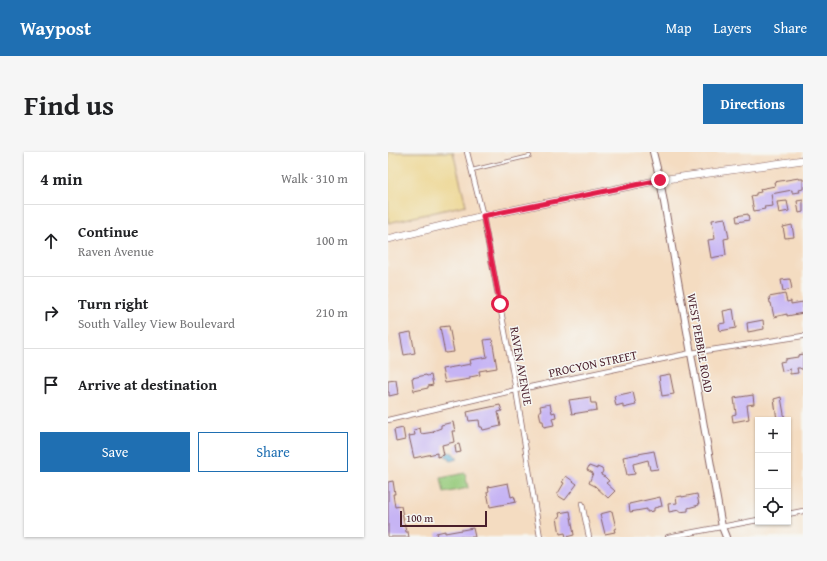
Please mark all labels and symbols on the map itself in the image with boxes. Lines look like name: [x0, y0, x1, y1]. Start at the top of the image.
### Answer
route end: [651, 171, 669, 189]
street label: WEST PEBBLE ROAD: [683, 292, 718, 394]
route start: [491, 295, 509, 313]
street label: RAVEN AVENUE: [506, 325, 537, 407]
street label: PROCYON STREET: [547, 346, 639, 381]
scale bar: [400, 509, 487, 528]

